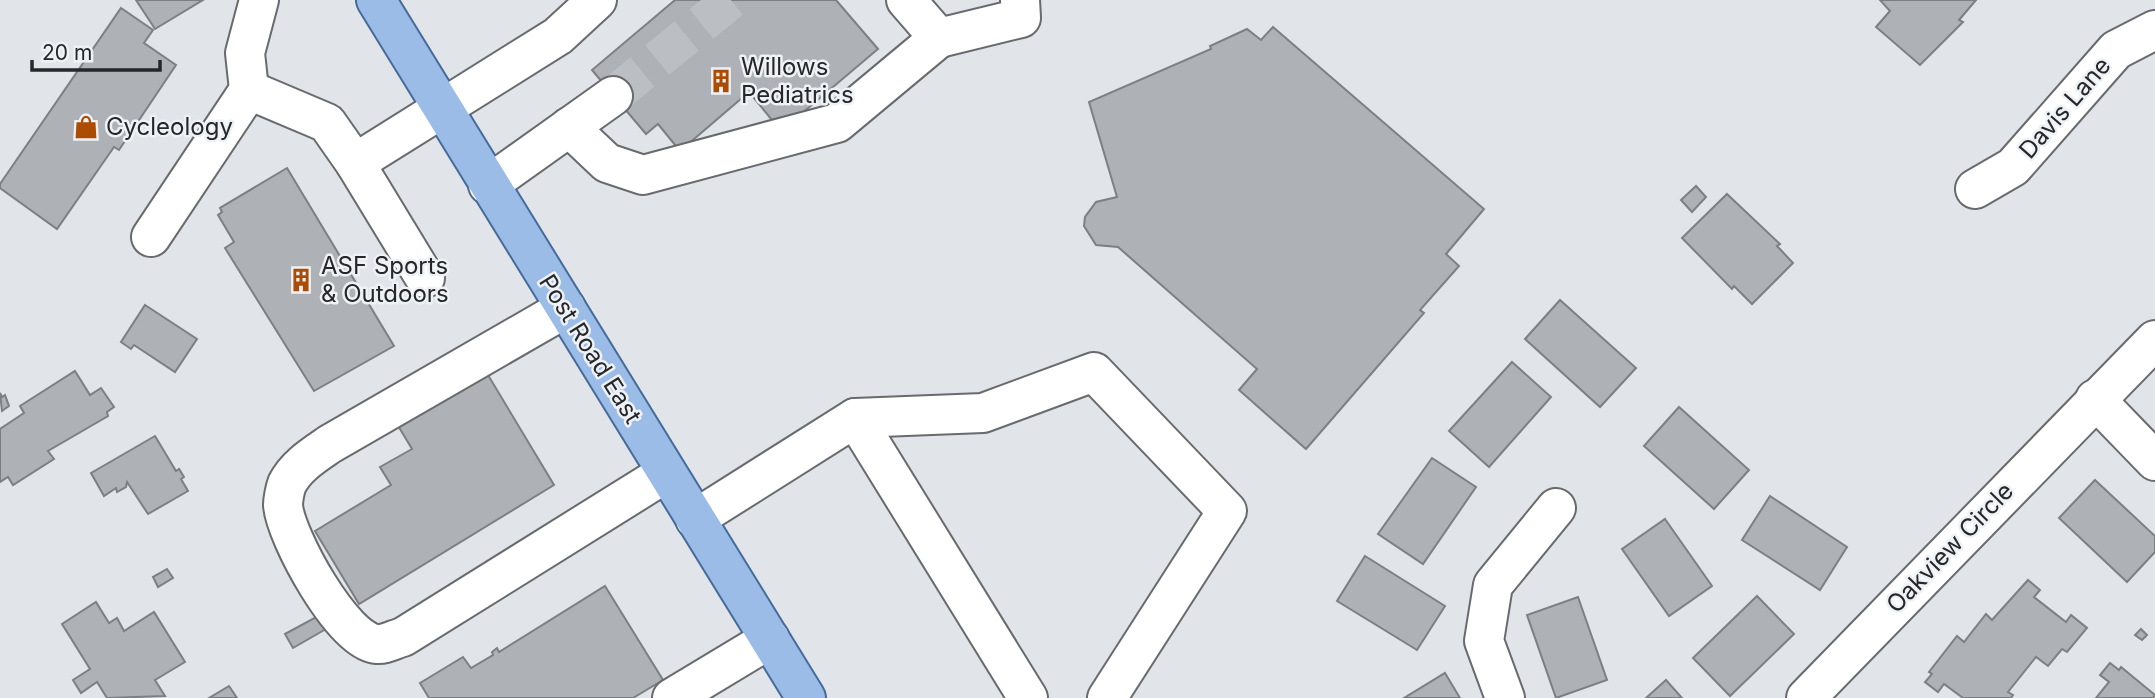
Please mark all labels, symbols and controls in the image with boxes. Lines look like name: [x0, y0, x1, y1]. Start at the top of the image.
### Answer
scale bar: [32, 28, 159, 72]
text: 20 m: [42, 40, 92, 65]
street label: Davis Lane: [2013, 51, 2116, 164]
place label: Willows Pediatrics: [741, 52, 854, 109]
building icon: Willows Pediatrics: [707, 67, 735, 95]
place label: Cycleology: [106, 112, 233, 141]
shop icon: Cycleology: [72, 113, 100, 141]
place label: ASF Sports & Outdoors: [321, 251, 449, 308]
building icon: ASF Sports & Outdoors: [287, 266, 315, 294]
street label: Post Road East: [533, 269, 648, 429]
street label: Oakview Circle: [1880, 477, 2019, 619]

